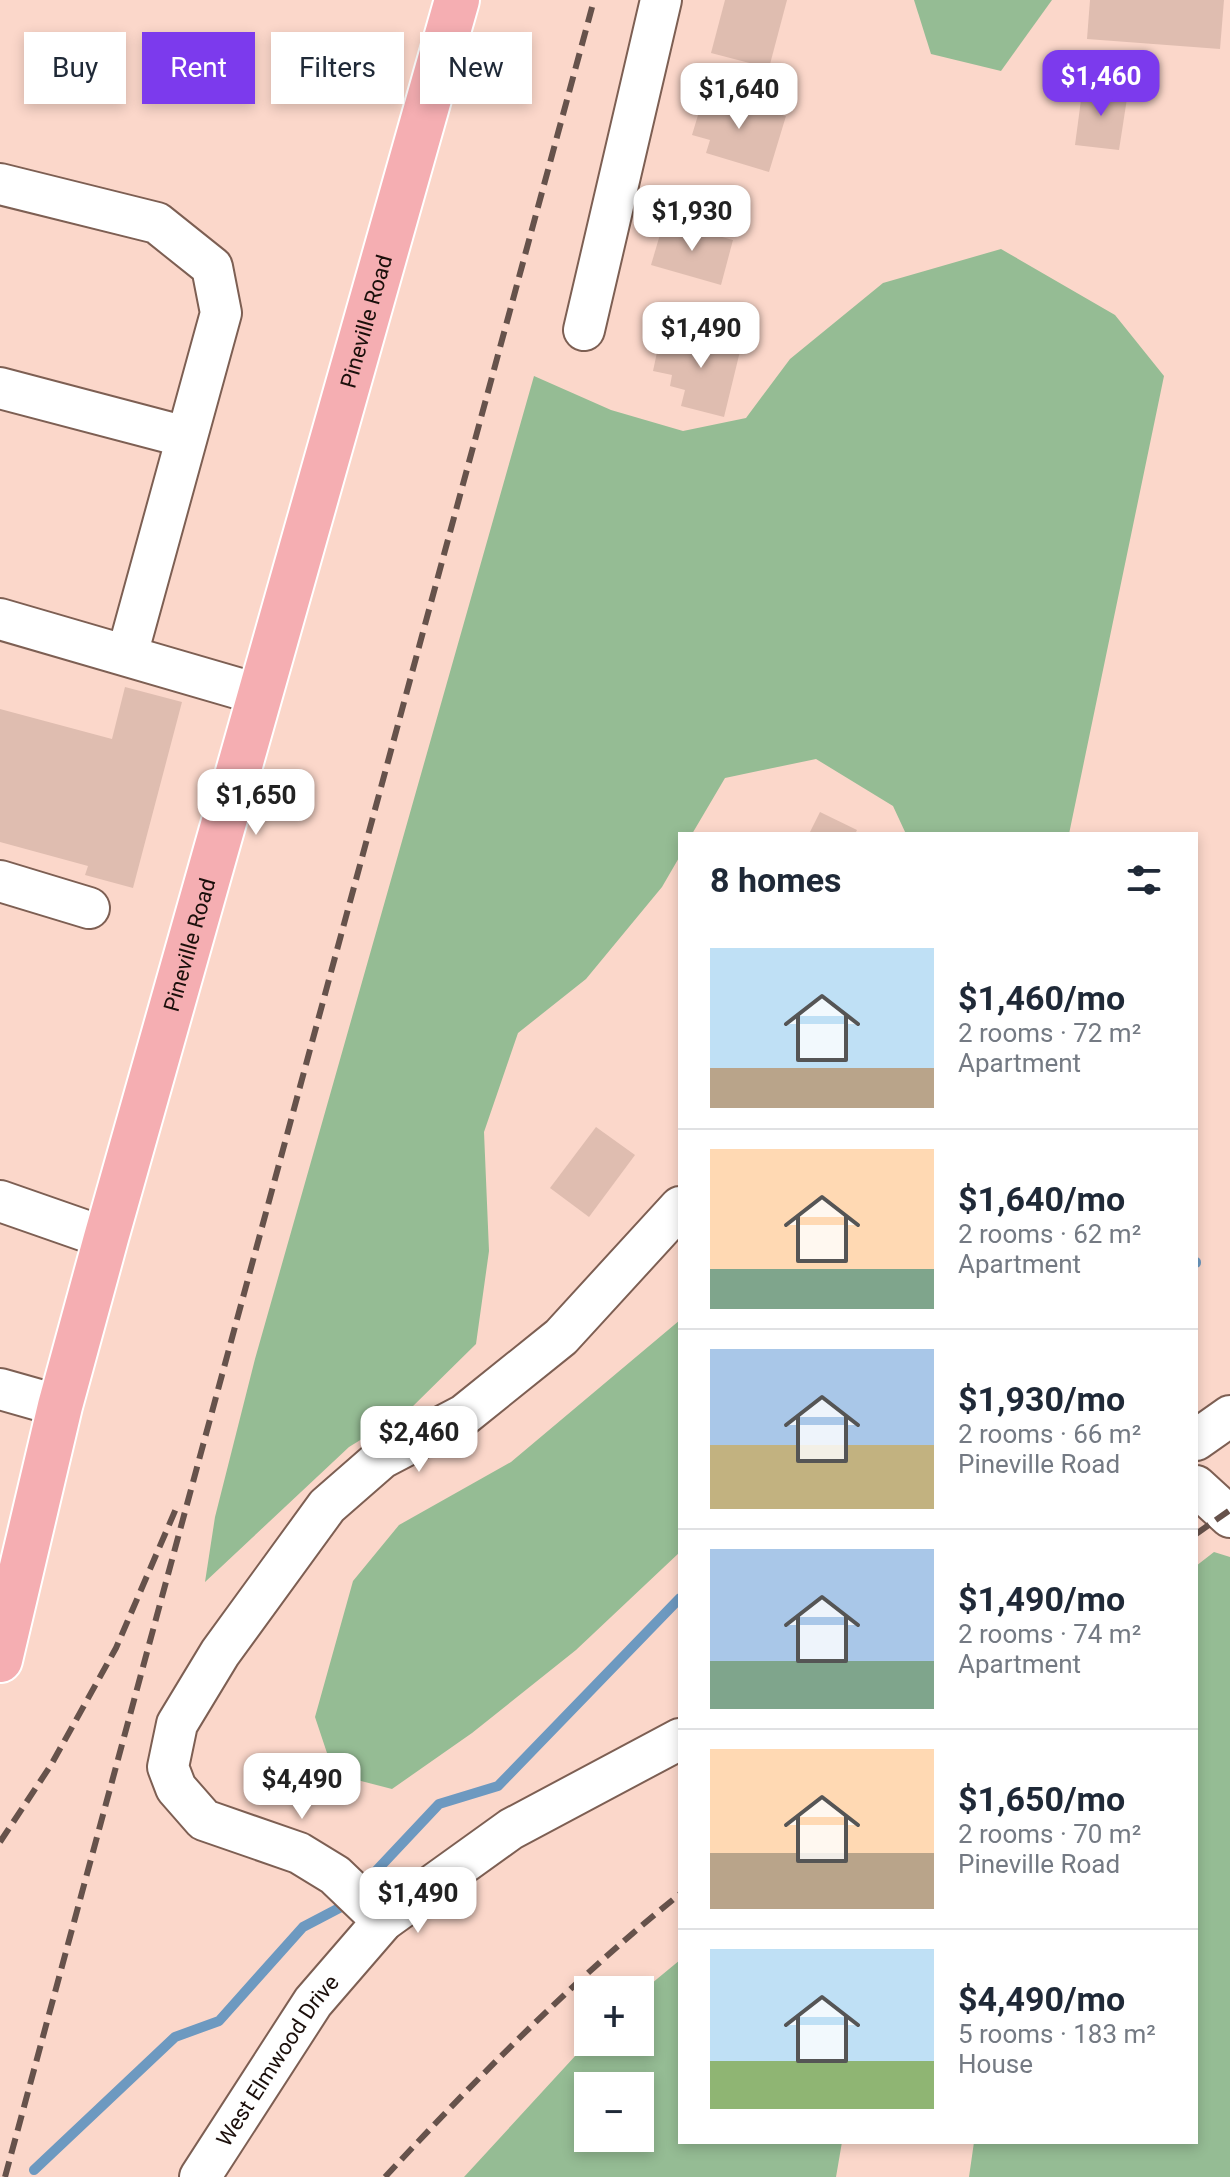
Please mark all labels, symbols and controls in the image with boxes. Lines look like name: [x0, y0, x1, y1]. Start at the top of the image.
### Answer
chip: Buy: [24, 32, 126, 104]
chip: Rent: [142, 32, 255, 104]
chip: Filters: [271, 32, 404, 104]
chip: New: [420, 32, 532, 104]
pin: $1,460: [1036, 50, 1166, 118]
text: $1,460: [1061, 61, 1141, 91]
pin: $1,640: [674, 63, 804, 131]
text: $1,640: [699, 74, 779, 104]
pin: $1,930: [627, 185, 757, 253]
text: $1,930: [652, 196, 732, 226]
street label: Pineville Road: [336, 252, 397, 391]
pin: $1,490: [636, 302, 766, 370]
text: $1,490: [661, 313, 741, 343]
pin: $1,650: [191, 769, 321, 837]
text: $1,650: [216, 780, 296, 810]
icon: filters: [1122, 858, 1166, 902]
text: 8 homes: [710, 860, 841, 900]
street label: Pineville Road: [159, 875, 220, 1014]
text: $1,460/mo: [958, 978, 1125, 1018]
icon: home: [774, 980, 870, 1076]
text: 2 rooms · 72 m²: [958, 1018, 1141, 1048]
text: Apartment: [958, 1048, 1081, 1078]
text: $1,640/mo: [958, 1179, 1125, 1219]
icon: home: [774, 1181, 870, 1277]
text: 2 rooms · 62 m²: [958, 1219, 1141, 1249]
text: Apartment: [958, 1249, 1081, 1279]
text: $1,930/mo: [958, 1379, 1125, 1419]
icon: home: [774, 1381, 870, 1477]
pin: $2,460: [354, 1406, 484, 1474]
text: $2,460: [379, 1417, 459, 1447]
text: 2 rooms · 66 m²: [958, 1419, 1141, 1449]
text: Pineville Road: [958, 1449, 1120, 1479]
text: $1,490/mo: [958, 1579, 1125, 1619]
icon: home: [774, 1581, 870, 1677]
text: 2 rooms · 74 m²: [958, 1619, 1141, 1649]
text: Apartment: [958, 1649, 1081, 1679]
pin: $4,490: [237, 1753, 367, 1821]
text: $4,490: [262, 1764, 342, 1794]
text: $1,650/mo: [958, 1779, 1125, 1819]
icon: home: [774, 1781, 870, 1877]
text: 2 rooms · 70 m²: [958, 1819, 1141, 1849]
text: Pineville Road: [958, 1849, 1120, 1879]
pin: $1,490: [353, 1867, 483, 1935]
text: $1,490: [378, 1878, 458, 1908]
street label: West Elmwood Drive: [211, 1970, 344, 2151]
map controls: [574, 1976, 654, 2152]
button: +: [574, 1976, 654, 2056]
text: $4,490/mo: [958, 1979, 1125, 2019]
icon: home: [774, 1981, 870, 2077]
text: 5 rooms · 183 m²: [958, 2019, 1156, 2049]
text: House: [958, 2049, 1033, 2079]
button: −: [574, 2072, 654, 2152]

